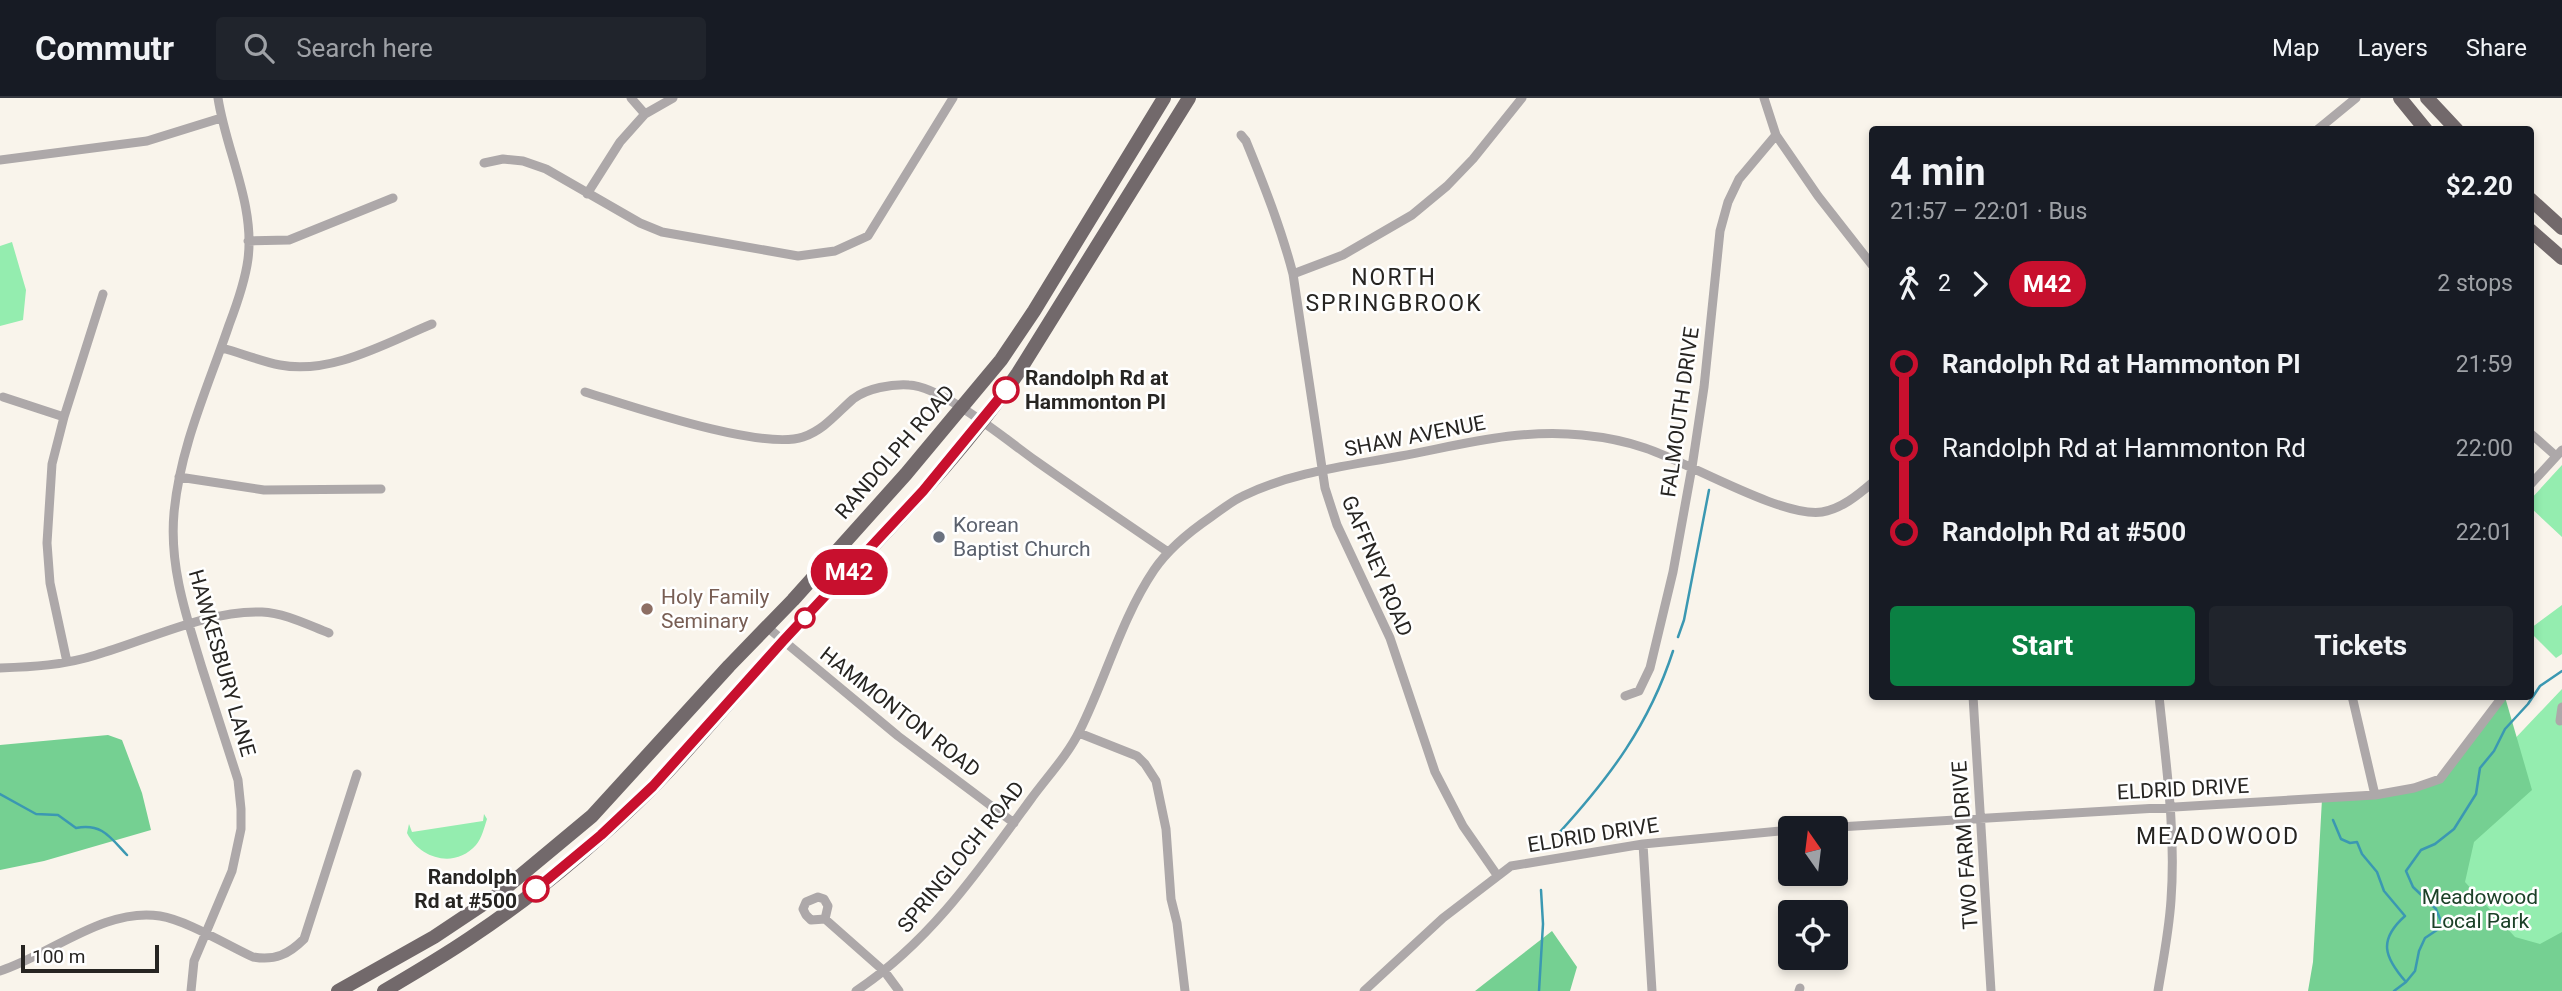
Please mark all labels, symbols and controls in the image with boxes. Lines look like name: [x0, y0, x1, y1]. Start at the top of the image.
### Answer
search box: [216, 17, 706, 80]
text: Commutr: [35, 29, 174, 68]
icon: search: [240, 29, 278, 67]
text: Search here: [296, 33, 433, 63]
text: Map: [2272, 34, 2320, 62]
text: Layers: [2358, 34, 2428, 62]
text: Share: [2466, 34, 2527, 62]
text: 4 min: [1890, 150, 1986, 194]
text: $2.20: [2446, 171, 2513, 201]
text: 21:57 – 22:01 · Bus: [1890, 198, 2087, 225]
district label: NORTH SPRINGBROOK: [1305, 264, 1483, 317]
icon: walk: [1890, 265, 1928, 303]
icon: forward: [1961, 265, 1999, 303]
text: 2: [1938, 270, 1951, 297]
text: M42: [2023, 270, 2072, 298]
text: 2 stops: [2437, 270, 2513, 297]
street label: FALMOUTH DRIVE: [1656, 325, 1704, 499]
text: Randolph Rd at Hammonton Pl: [1942, 349, 2300, 379]
text: 21:59: [2456, 351, 2513, 378]
place label: Randolph Rd at Hammonton Pl: [1025, 366, 1168, 414]
marker: Randolph Rd at Hammonton Pl: [993, 377, 1019, 403]
street label: RANDOLPH ROAD: [830, 380, 960, 524]
street label: SHAW AVENUE: [1342, 411, 1488, 461]
text: Randolph Rd at Hammonton Rd: [1942, 433, 2306, 463]
text: 22:00: [2456, 435, 2513, 462]
street label: GAFFNEY ROAD: [1337, 492, 1417, 640]
place label: Korean Baptist Church: [953, 513, 1090, 561]
text: Randolph Rd at #500: [1942, 517, 2186, 547]
text: 22:01: [2456, 519, 2513, 546]
marker: Korean Baptist Church: [931, 529, 947, 545]
line badge: M42: [809, 549, 889, 595]
text: M42: [825, 558, 873, 586]
street label: HAWKESBURY LANE: [184, 567, 260, 759]
place label: Holy Family Seminary: [661, 585, 770, 633]
marker: Holy Family Seminary: [639, 601, 655, 617]
button: Start: [1890, 606, 2195, 686]
button: Tickets: [2209, 606, 2513, 686]
unlabelled marker: [795, 608, 815, 628]
street label: HAMMONTON ROAD: [815, 642, 985, 782]
street label: TWO FARM DRIVE: [1947, 760, 1983, 930]
street label: ELDRID DRIVE: [2116, 774, 2250, 804]
street label: SPRINGLOCH ROAD: [893, 777, 1029, 937]
street label: ELDRID DRIVE: [1526, 813, 1660, 857]
north arrow: [1778, 816, 1848, 886]
map controls: [1778, 816, 1848, 970]
district label: MEADOWOOD: [2136, 823, 2300, 850]
place label: Randolph Rd at #500: [414, 865, 517, 913]
marker: Randolph Rd at #500: [523, 876, 549, 902]
park label: Meadowood Local Park: [2422, 885, 2538, 933]
button: locate: [1778, 900, 1848, 970]
scale bar: [21, 942, 159, 974]
text: 100 m: [32, 945, 85, 968]

